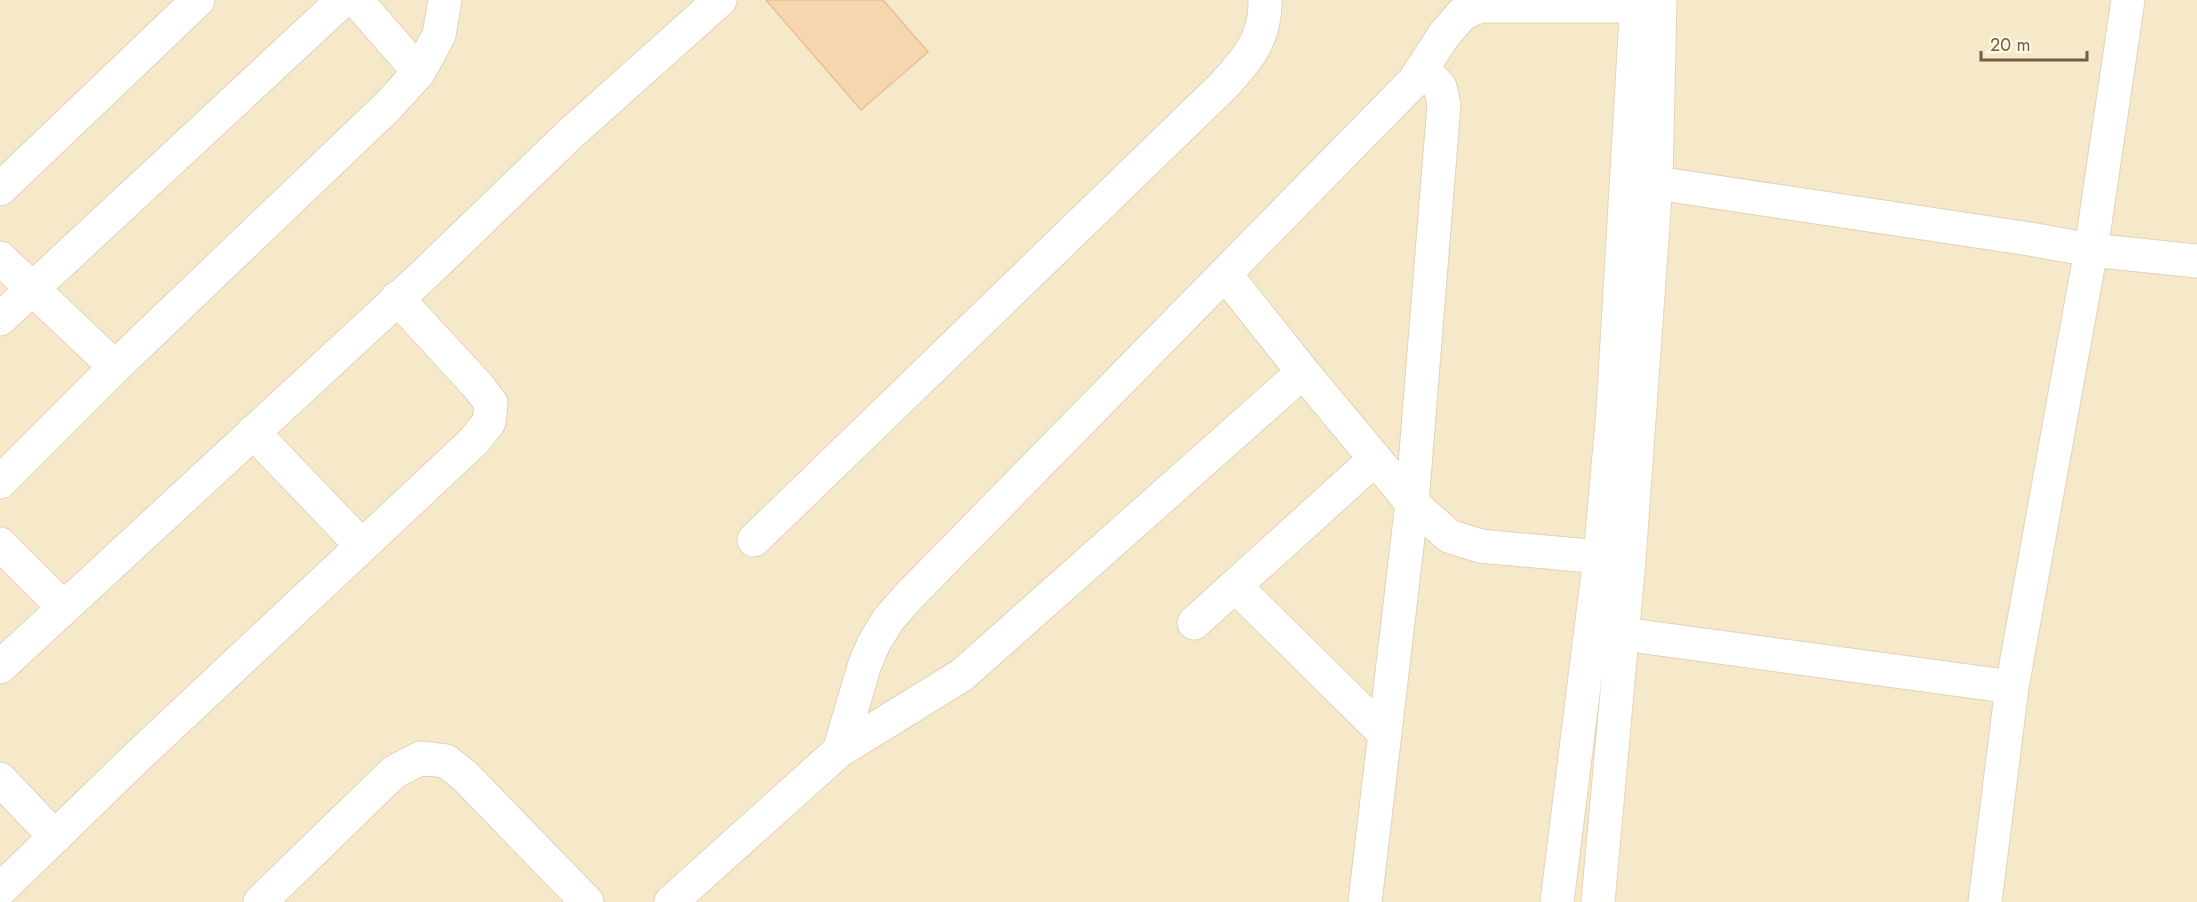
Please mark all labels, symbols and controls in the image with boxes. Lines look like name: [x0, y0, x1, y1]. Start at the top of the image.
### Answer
scale bar: [1981, 24, 2088, 62]
text: 20 m: [1990, 32, 2030, 58]

